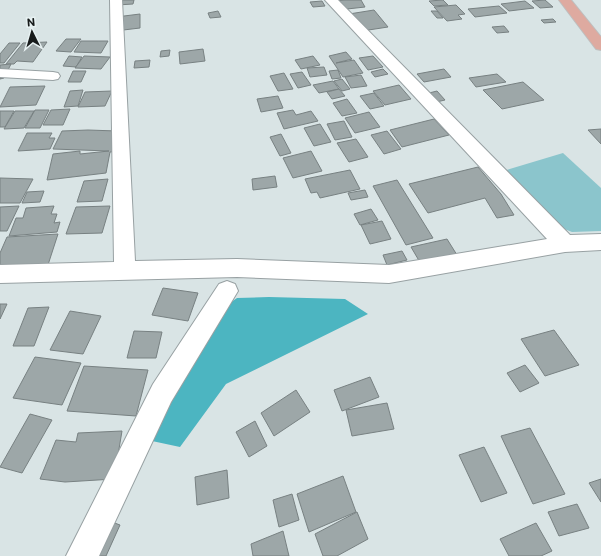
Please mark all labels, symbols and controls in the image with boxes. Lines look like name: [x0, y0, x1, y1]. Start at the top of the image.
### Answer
north arrow: [12, 12, 52, 52]
text: N: [26, 15, 36, 28]

